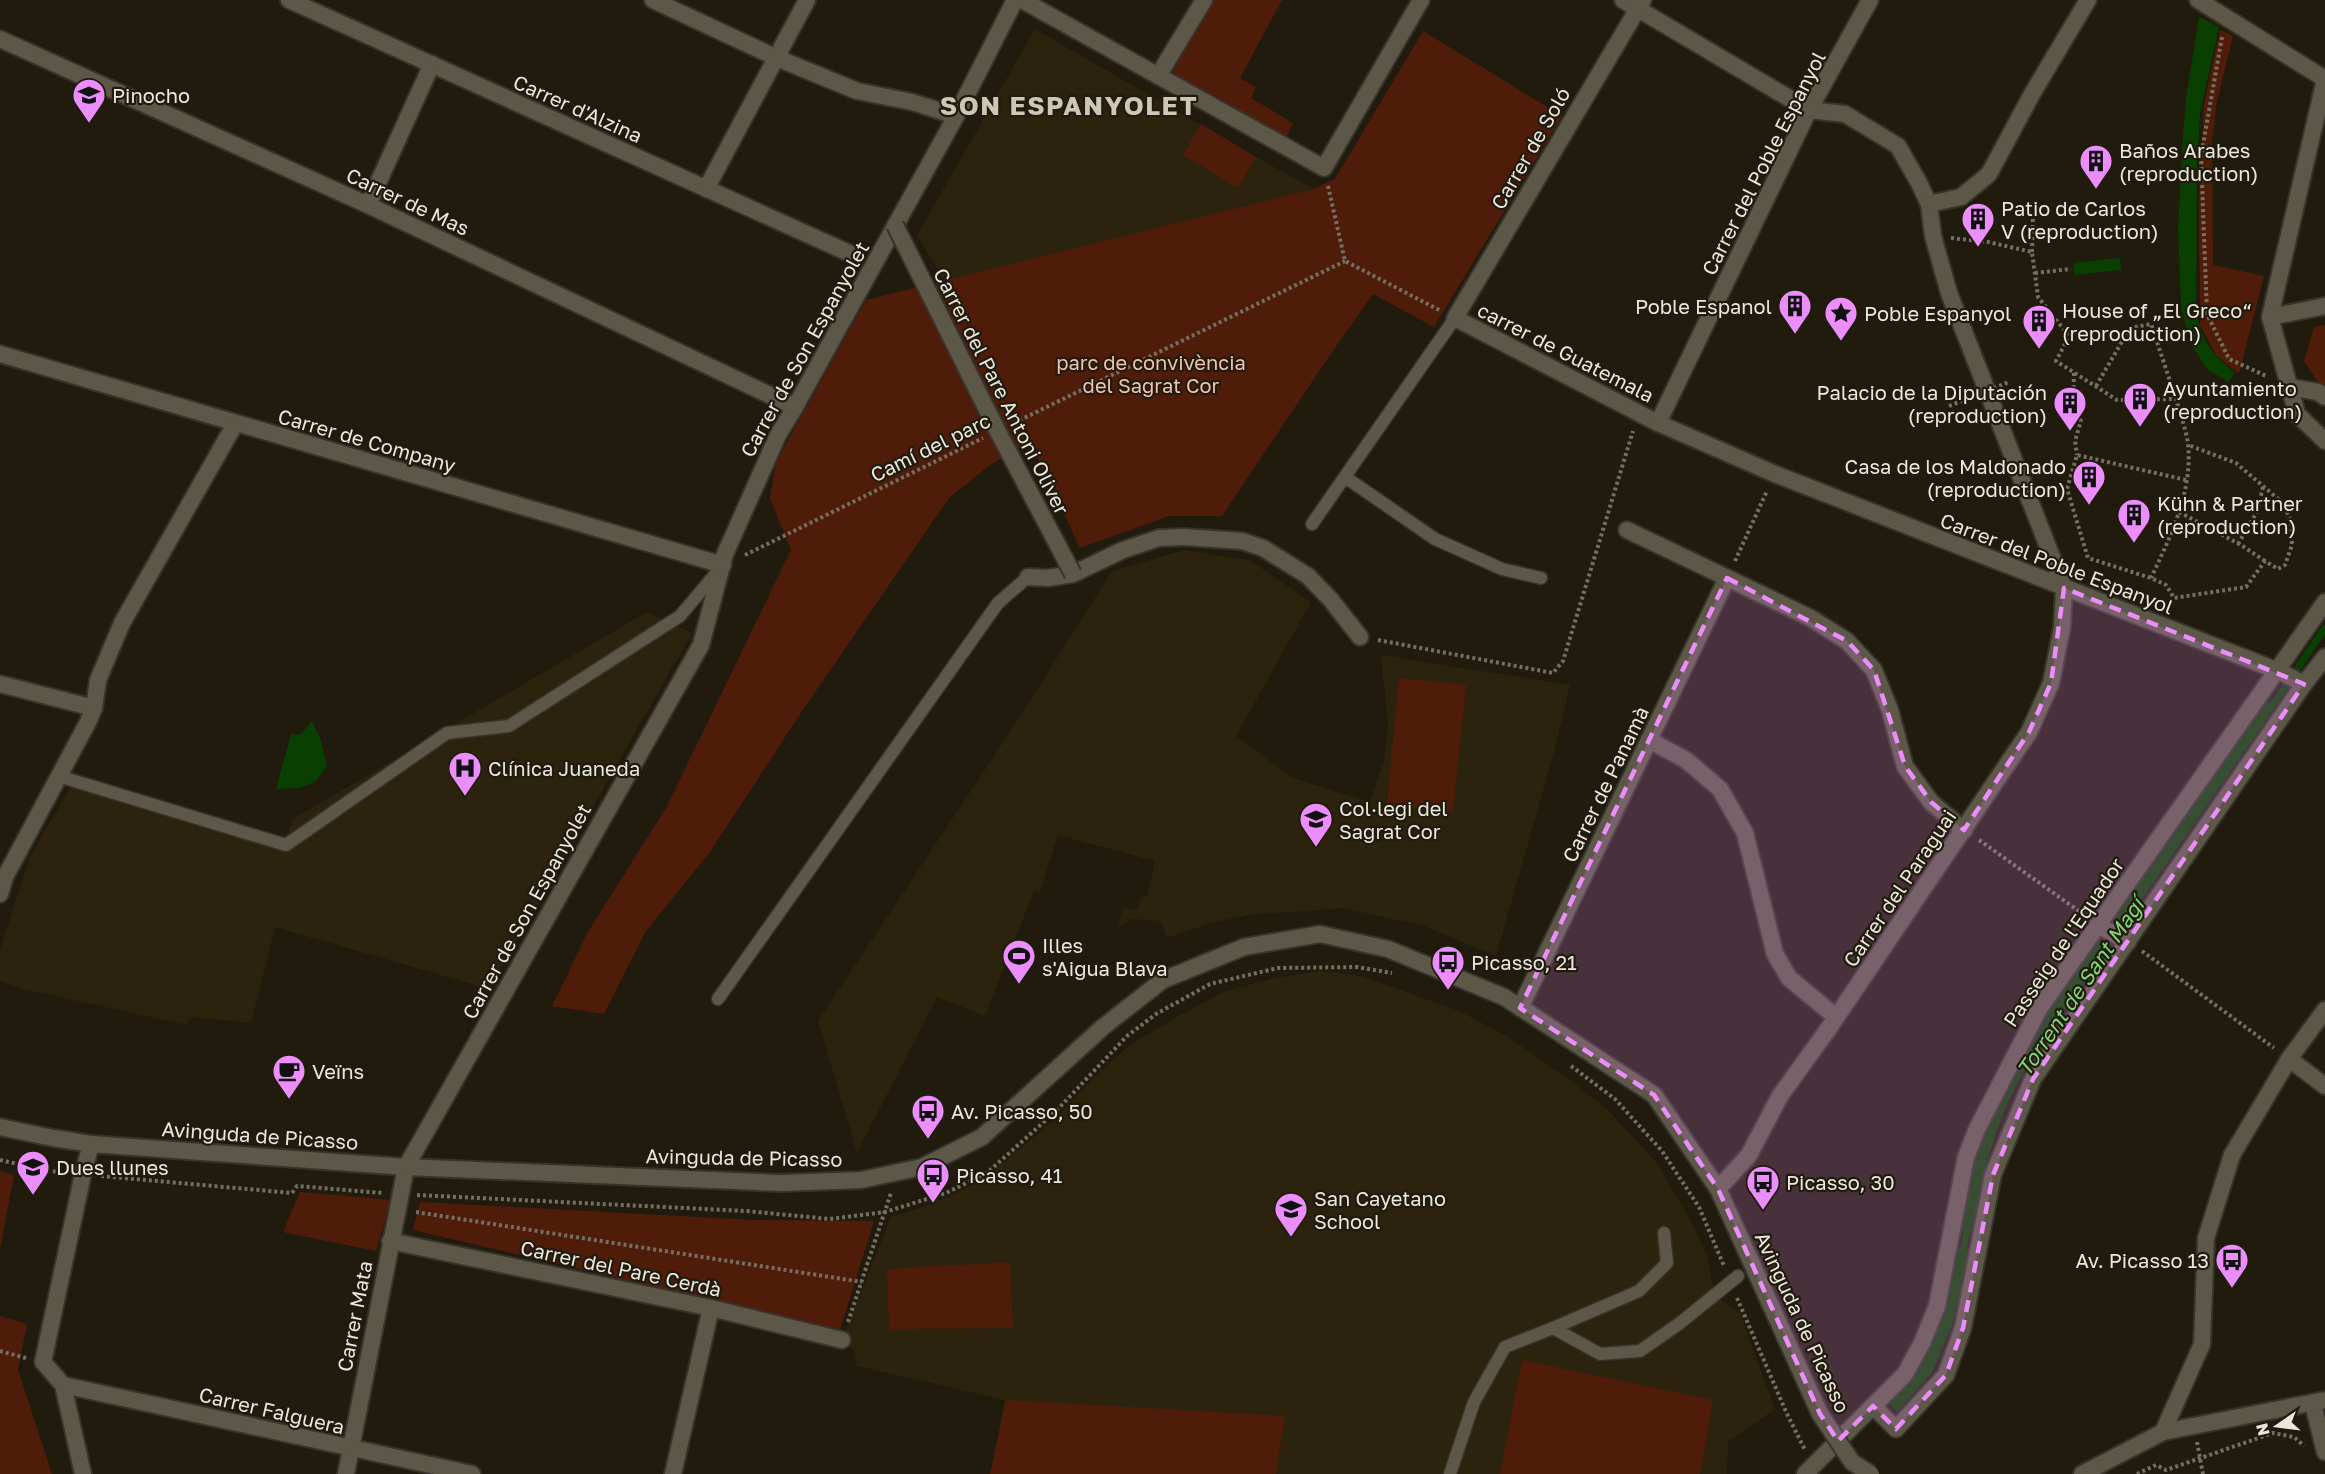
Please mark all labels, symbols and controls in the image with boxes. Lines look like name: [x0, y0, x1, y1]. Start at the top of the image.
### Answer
street label: Carrer del Poble Espanyol: [1696, 47, 1830, 279]
street label: Carrer d'Alzina: [510, 69, 646, 147]
school or university icon: Pinocho: [71, 77, 107, 124]
place label: Pinocho: [112, 83, 190, 107]
street label: Carrer de Soló: [1485, 83, 1575, 213]
district label: SON ESPANYOLET: [940, 90, 1198, 121]
place label: Baños Arabes (reproduction): [2119, 138, 2258, 185]
building icon: Baños Arabes (reproduction): [2078, 143, 2114, 190]
street label: Carrer de Mas: [343, 162, 473, 240]
place label: Patio de Carlos V (reproduction): [2001, 196, 2159, 243]
building icon: Patio de Carlos V (reproduction): [1960, 201, 1996, 248]
street label: Carrer de Son Espanyolet: [735, 237, 873, 461]
street label: Carrer del Pare Antoni Oliver: [929, 264, 1075, 518]
building icon: Poble Espanol: [1777, 288, 1813, 335]
place label: Poble Espanol: [1635, 294, 1772, 318]
place icon: Poble Espanyol: [1823, 295, 1859, 342]
street label: carrer de Guatemala: [1474, 297, 1658, 407]
place label: House of „El Greco“ (reproduction): [2062, 298, 2252, 345]
place label: Poble Espanyol: [1864, 301, 2012, 325]
building icon: House of „El Greco“ (reproduction): [2021, 303, 2057, 350]
park label: parc de convivència del Sagrat Cor: [1056, 350, 1246, 397]
place label: Ayuntamiento (reproduction): [2163, 376, 2302, 423]
place label: Palacio de la Diputación (reproduction): [1817, 380, 2047, 427]
building icon: Ayuntamiento (reproduction): [2122, 381, 2158, 428]
building icon: Palacio de la Diputación (reproduction): [2052, 385, 2088, 432]
street label: Carrer de Company: [275, 403, 459, 477]
street label: Camí del parc: [866, 408, 994, 486]
place label: Casa de los Maldonado (reproduction): [1845, 454, 2066, 501]
building icon: Casa de los Maldonado (reproduction): [2071, 459, 2107, 506]
place label: Kühn & Partner (reproduction): [2157, 491, 2303, 538]
building icon: Kühn & Partner (reproduction): [2116, 497, 2152, 544]
street label: Carrer del Poble Espanyol: [1937, 507, 2177, 619]
street label: Carrer de Panamà: [1557, 702, 1653, 866]
hospital icon: Clínica Juaneda: [447, 750, 483, 797]
place label: Clínica Juaneda: [488, 756, 640, 780]
place label: Col·legi del Sagrat Cor: [1339, 796, 1448, 843]
street label: Carrer de Son Espanyolet: [457, 799, 595, 1023]
school or university icon: Col·legi del Sagrat Cor: [1298, 801, 1334, 848]
street label: Carrer del Paraguai: [1838, 805, 1960, 971]
street label: Passeig de l'Equador: [1998, 853, 2129, 1031]
water label: Torrent de Sant Magí: [2011, 889, 2152, 1081]
place label: Illes s'Aigua Blava: [1042, 933, 1167, 980]
sports icon: Illes s'Aigua Blava: [1001, 938, 1037, 985]
bus stop icon: Picasso, 21: [1430, 944, 1466, 991]
place label: Picasso, 21: [1471, 950, 1577, 974]
cafe icon: Veïns: [271, 1053, 307, 1100]
place label: Veïns: [312, 1059, 364, 1083]
bus stop icon: Av. Picasso, 50: [910, 1093, 946, 1140]
place label: Av. Picasso, 50: [951, 1099, 1093, 1123]
street label: Avinguda de Picasso: [161, 1116, 359, 1154]
street label: Avinguda de Picasso: [645, 1143, 843, 1171]
school or university icon: Dues llunes: [15, 1149, 51, 1196]
place label: Dues llunes: [56, 1155, 169, 1179]
bus stop icon: Picasso, 41: [915, 1157, 951, 1204]
place label: Picasso, 41: [956, 1163, 1063, 1187]
bus stop icon: Picasso, 30: [1745, 1164, 1781, 1211]
place label: Picasso, 30: [1786, 1170, 1895, 1194]
place label: San Cayetano School: [1314, 1186, 1446, 1233]
school or university icon: San Cayetano School: [1273, 1191, 1309, 1238]
street label: Avinguda de Picasso: [1751, 1228, 1855, 1416]
street label: Carrer del Pare Cerdà: [518, 1235, 724, 1301]
bus stop icon: Av. Picasso 13: [2214, 1242, 2250, 1289]
place label: Av. Picasso 13: [2076, 1248, 2209, 1272]
street label: Carrer Mata: [332, 1259, 376, 1373]
street label: Carrer Falguera: [197, 1382, 347, 1438]
north arrow: [2247, 1396, 2307, 1456]
text: N: [2251, 1421, 2274, 1438]

